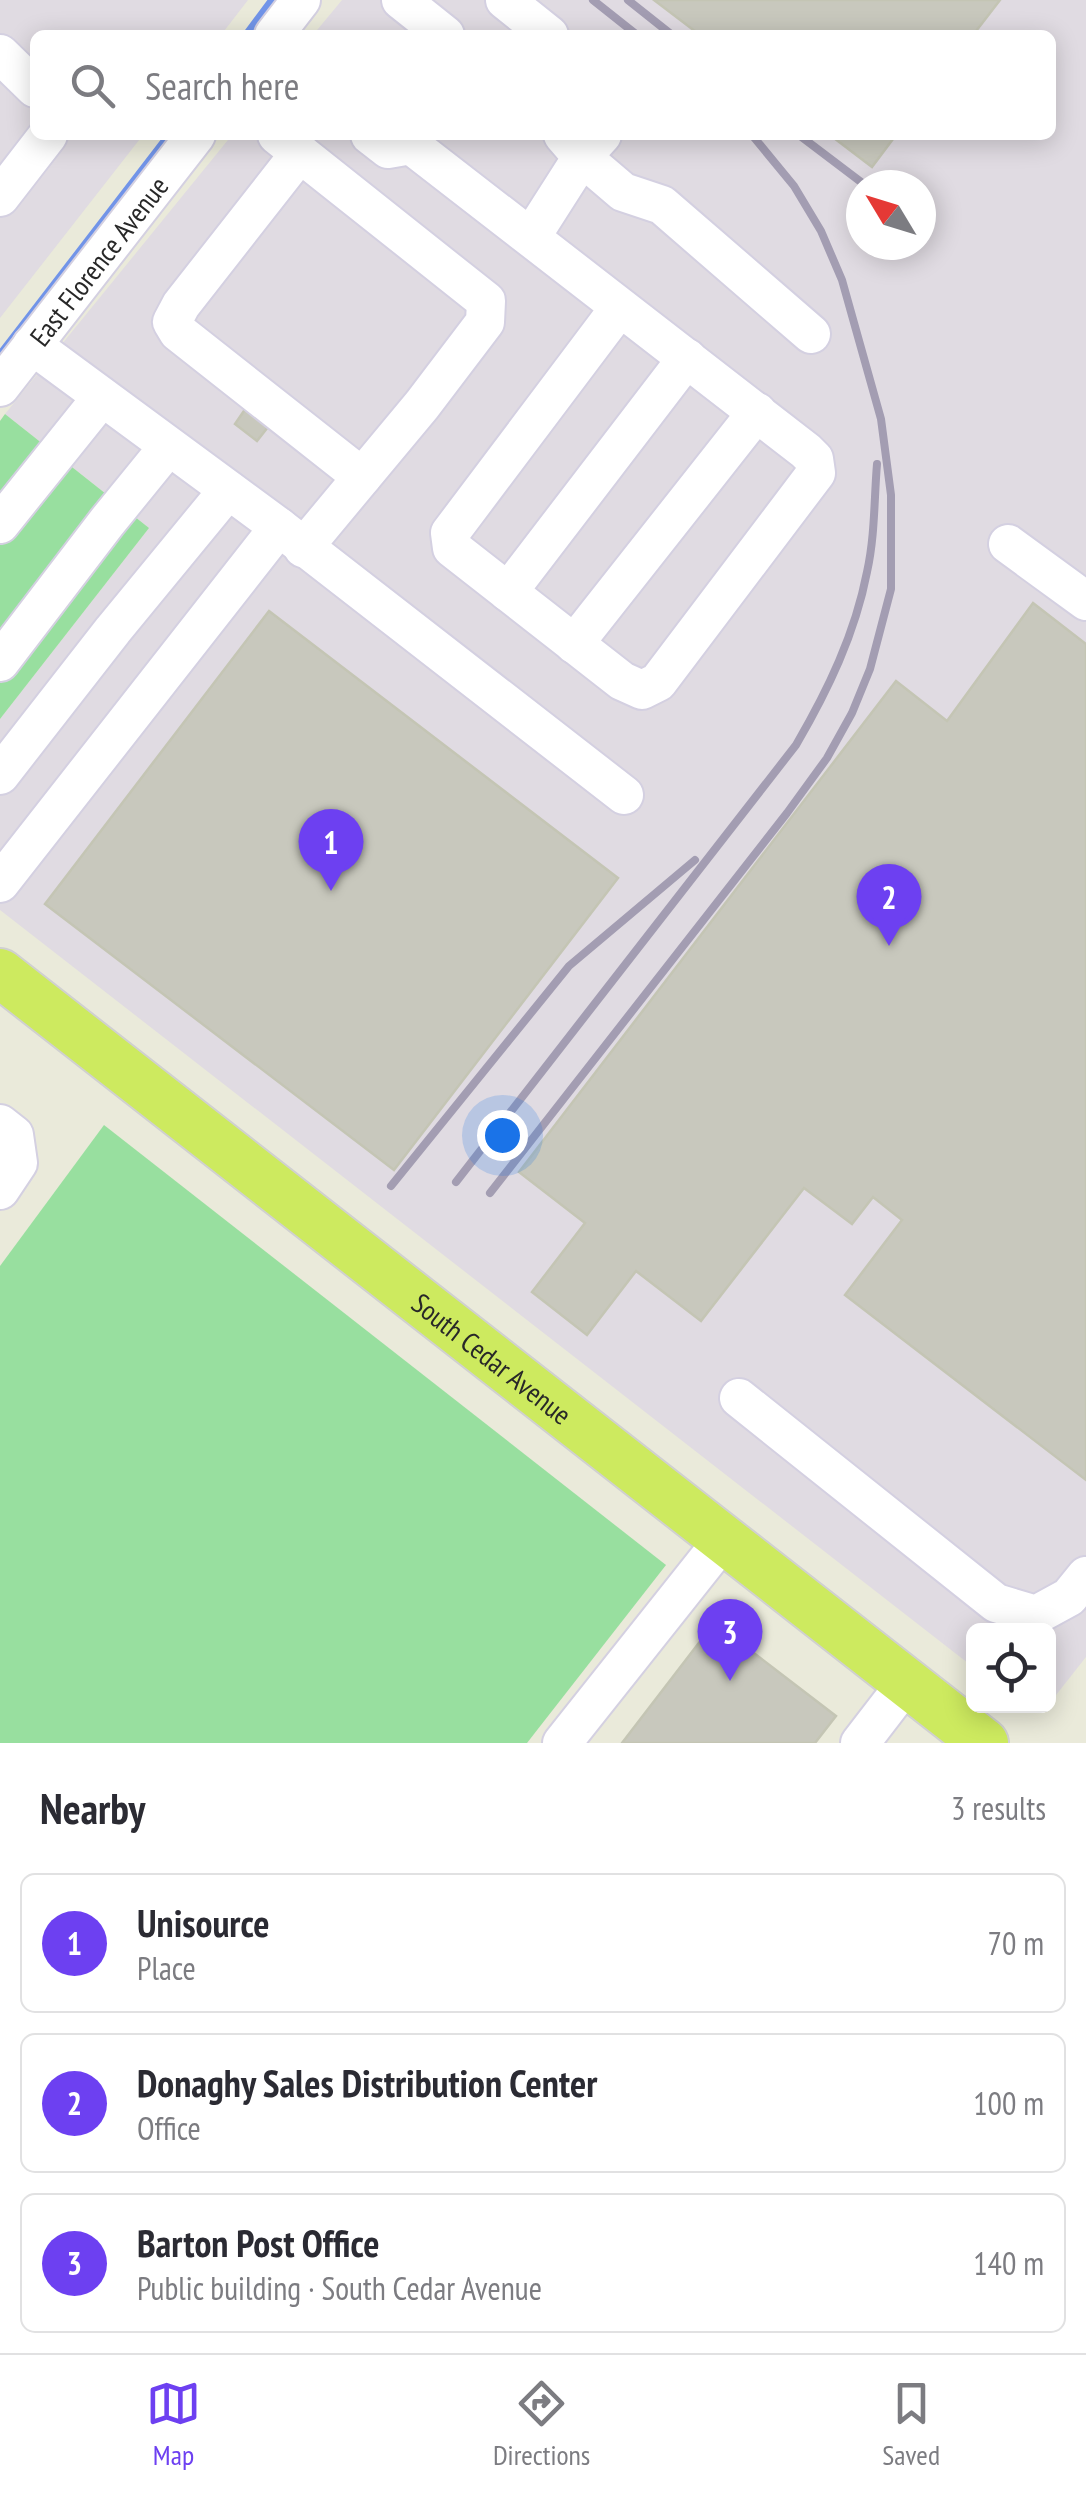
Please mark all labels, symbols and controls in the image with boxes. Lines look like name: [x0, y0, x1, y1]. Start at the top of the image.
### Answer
search box: [30, 30, 1056, 140]
icon: search: [65, 58, 120, 113]
text: Search here: [145, 61, 299, 110]
street label: East Florence Avenue: [21, 168, 176, 353]
north arrow: [846, 170, 936, 260]
pin: 1: [298, 808, 364, 891]
pin: 2: [856, 864, 922, 946]
your location: [477, 1110, 528, 1161]
street label: South Cedar Avenue: [405, 1284, 580, 1432]
pin: 3: [698, 1598, 762, 1681]
map controls: [966, 1623, 1056, 1713]
button: locate: [966, 1623, 1056, 1713]
text: Nearby: [40, 1781, 145, 1836]
text: 3 results: [951, 1787, 1046, 1829]
text: Unisource: [137, 1898, 270, 1947]
text: 1: [67, 1922, 82, 1964]
text: 70 m: [988, 1922, 1044, 1964]
text: Place: [137, 1947, 196, 1989]
text: Donaghy Sales Distribution Center: [137, 2058, 597, 2107]
text: 2: [67, 2082, 82, 2124]
text: 100 m: [973, 2082, 1044, 2124]
text: Office: [137, 2107, 201, 2149]
text: Barton Post Office: [137, 2218, 380, 2267]
text: 3: [67, 2242, 82, 2284]
text: 140 m: [973, 2242, 1044, 2284]
text: Public building · South Cedar Avenue: [137, 2267, 542, 2309]
tab: Map: [146, 2376, 201, 2473]
tab: Directions: [493, 2376, 590, 2473]
tab: Saved: [882, 2376, 940, 2473]

